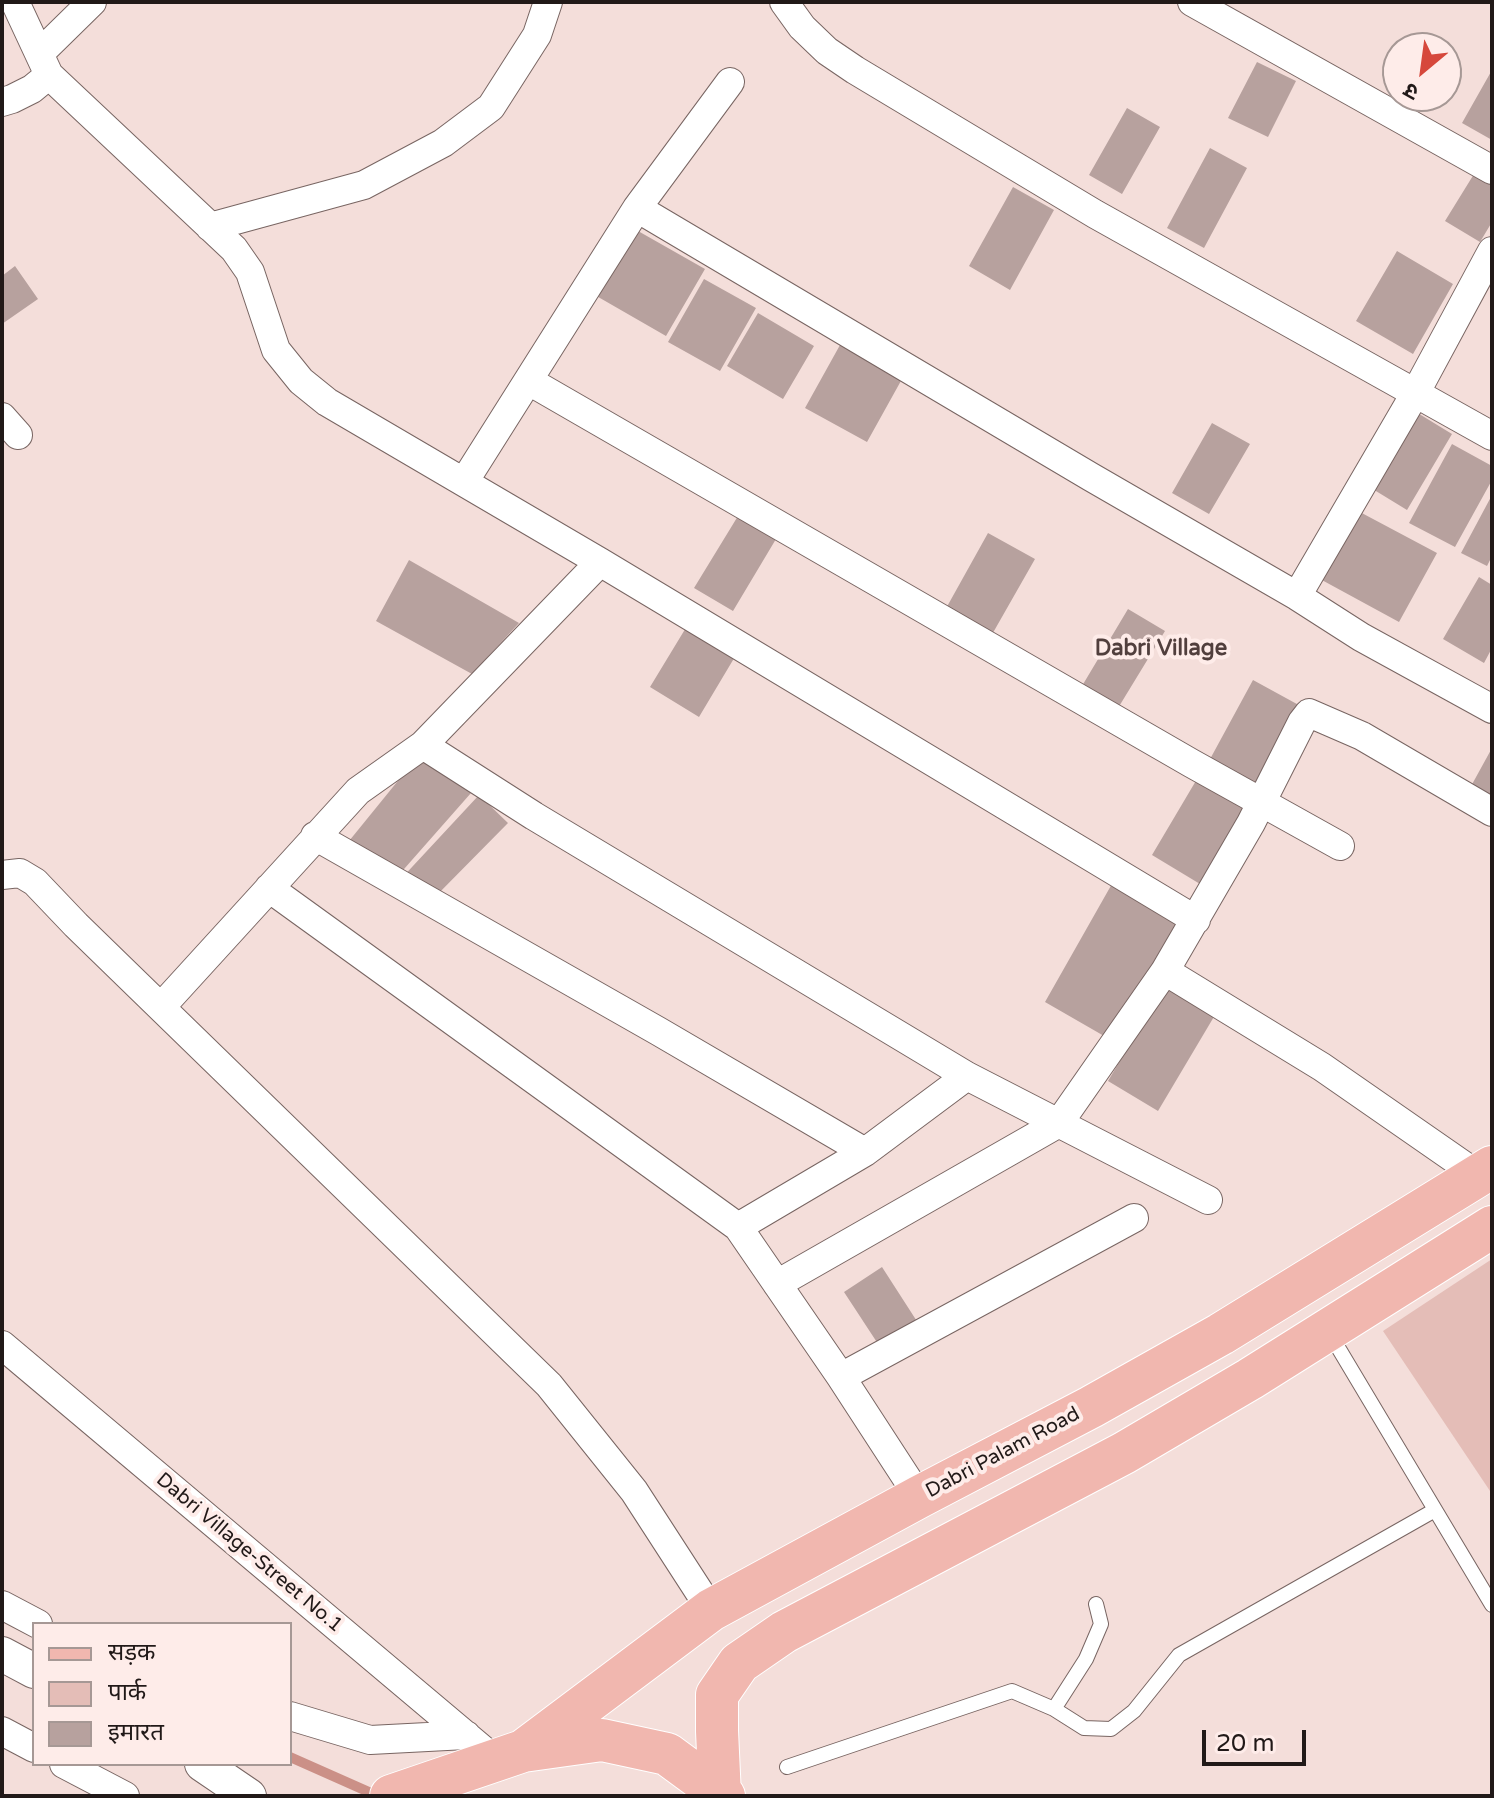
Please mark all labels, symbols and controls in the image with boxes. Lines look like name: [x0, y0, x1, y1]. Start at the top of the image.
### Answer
north arrow: [1382, 32, 1462, 112]
text: उ: [1399, 77, 1423, 106]
district label: Dabri Village: [1095, 636, 1227, 662]
street label: Dabri Palam Road: [922, 1402, 1084, 1504]
street label: Dabri Village-Street No.1: [151, 1468, 347, 1638]
legend: [32, 1622, 292, 1766]
text: सड़क: [108, 1638, 156, 1667]
text: पार्क: [108, 1678, 146, 1707]
scale bar: [1206, 1714, 1310, 1764]
text: इमारत: [108, 1718, 164, 1747]
text: 20 m: [1216, 1729, 1274, 1758]

